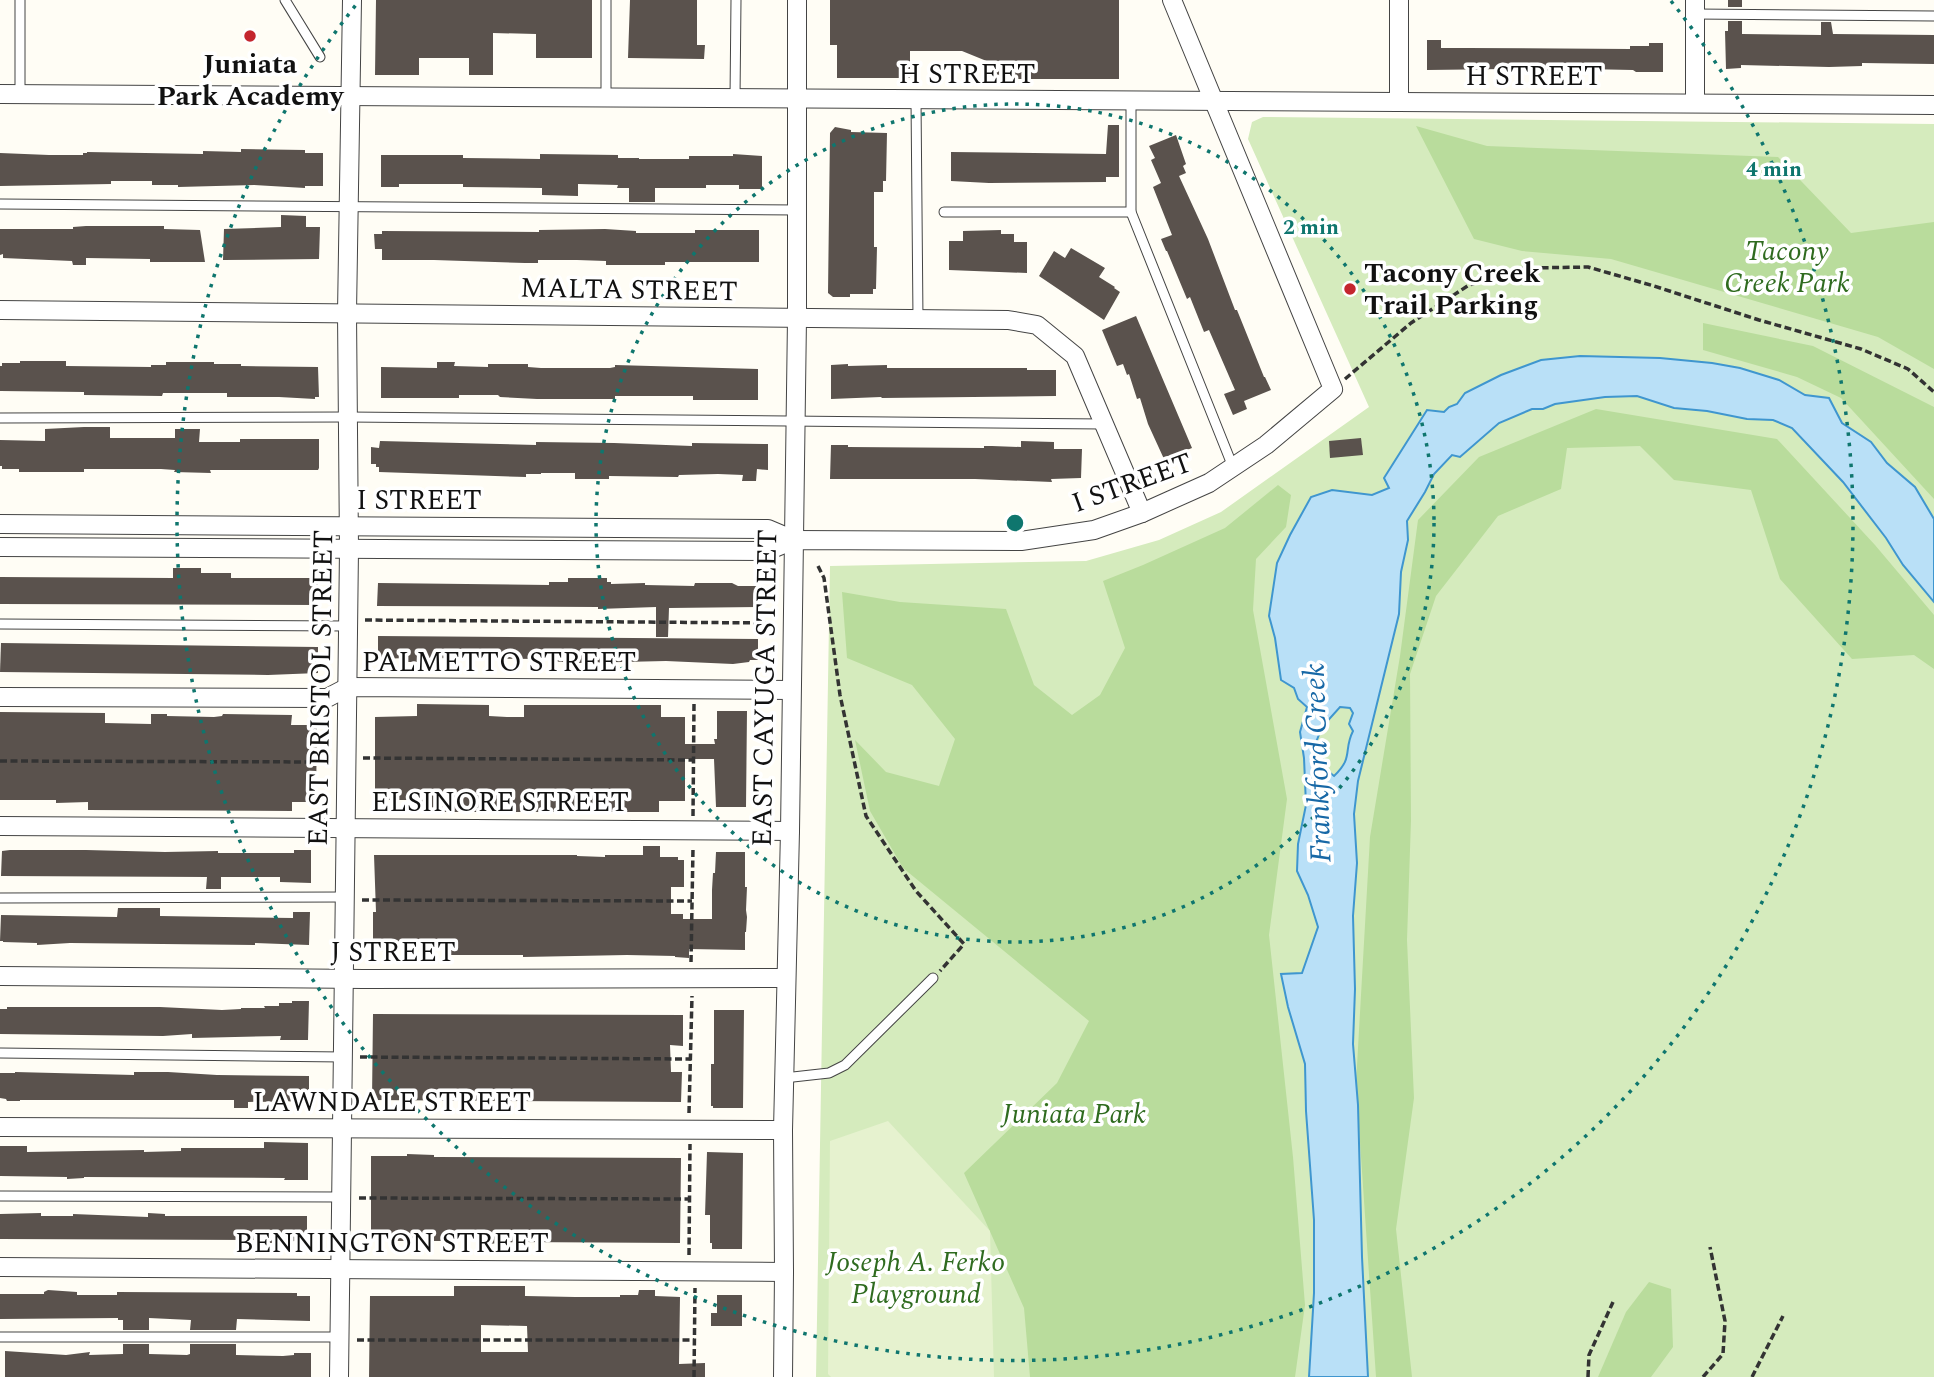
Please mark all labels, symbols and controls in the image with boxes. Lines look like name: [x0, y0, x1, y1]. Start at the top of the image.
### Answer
marker: Juniata Park Academy: [242, 28, 258, 44]
place label: Juniata Park Academy: [157, 43, 345, 118]
street label: H STREET: [898, 53, 1036, 96]
street label: H STREET: [1465, 55, 1603, 98]
text: 4 min: [1746, 154, 1802, 186]
text: 2 min: [1283, 212, 1339, 244]
park label: Tacony Creek Park: [1724, 230, 1850, 305]
place label: Tacony Creek Trail Parking: [1364, 252, 1540, 327]
street label: MALTA STREET: [520, 267, 738, 313]
marker: Tacony Creek Trail Parking: [1342, 281, 1358, 297]
street label: I STREET: [1066, 441, 1198, 525]
street label: I STREET: [356, 479, 482, 522]
centre of rings: [1003, 511, 1027, 535]
street label: EAST BRISTOL STREET: [297, 529, 345, 847]
street label: EAST CAYUGA STREET: [741, 529, 789, 847]
street label: PALMETTO STREET: [362, 641, 636, 684]
water label: Frankford Creek: [1292, 663, 1344, 863]
street label: ELSINORE STREET: [371, 781, 629, 824]
street label: J STREET: [330, 931, 456, 974]
street label: LAWNDALE STREET: [253, 1081, 531, 1124]
park label: Juniata Park: [1000, 1093, 1146, 1136]
street label: BENNINGTON STREET: [235, 1222, 549, 1265]
park label: Joseph A. Ferko Playground: [825, 1241, 1005, 1316]

